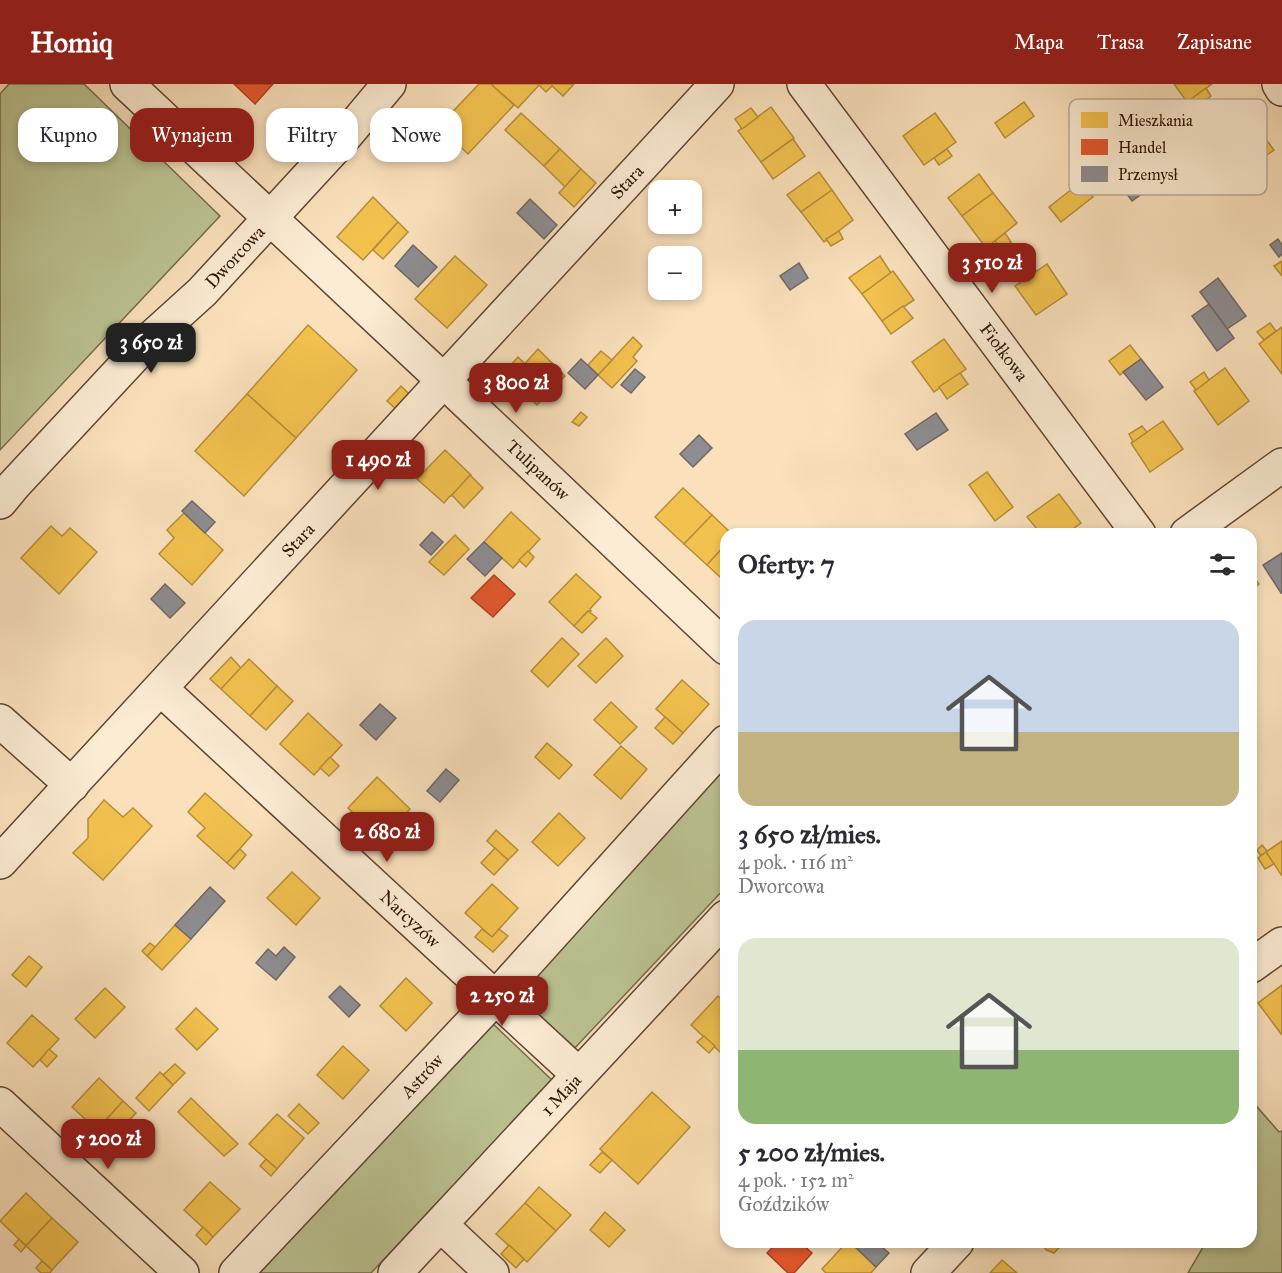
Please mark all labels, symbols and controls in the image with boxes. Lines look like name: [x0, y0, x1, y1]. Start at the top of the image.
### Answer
text: Homiq: [30, 25, 113, 60]
text: Mapa: [1014, 29, 1064, 55]
text: Trasa: [1097, 29, 1144, 55]
text: Zapisane: [1177, 29, 1252, 55]
legend: [1069, 99, 1267, 195]
chip: Kupno: [18, 108, 118, 162]
chip: Wynajem: [130, 108, 254, 162]
chip: Filtry: [266, 108, 358, 162]
chip: Nowe: [370, 108, 462, 162]
text: Mieszkania: [1118, 111, 1193, 130]
text: Handel: [1118, 138, 1167, 157]
street label: Stara: [606, 160, 649, 204]
text: Przemysł: [1118, 165, 1179, 184]
map controls: [648, 180, 702, 300]
button: +: [648, 180, 702, 234]
street label: Dworcowa: [200, 221, 270, 293]
pin: 3 510 zł: [930, 243, 1054, 294]
button: −: [648, 246, 702, 300]
text: 3 510 zł: [962, 250, 1022, 274]
street label: Fiołkowa: [975, 319, 1033, 386]
pin: 3 650 zł: [89, 323, 213, 374]
text: 3 650 zł: [120, 330, 182, 354]
pin: 3 800 zł: [454, 363, 578, 414]
text: 3 800 zł: [483, 370, 549, 394]
street label: Tulipanów: [502, 435, 574, 505]
pin: 1 490 zł: [316, 440, 440, 491]
text: 1 490 zł: [346, 447, 410, 471]
street label: Stara: [277, 518, 320, 562]
text: Oferty: 7: [738, 548, 835, 580]
icon: filters: [1206, 548, 1239, 581]
icon: home: [935, 659, 1043, 767]
pin: 2 680 zł: [325, 812, 449, 863]
text: 3 650 zł/mies.: [738, 818, 881, 850]
text: 2 680 zł: [354, 819, 420, 843]
text: 4 pok. · 116 m²: [738, 850, 853, 874]
text: Dworcowa: [738, 874, 824, 898]
street label: Narcyzów: [375, 886, 445, 953]
pin: 2 250 zł: [440, 976, 564, 1027]
icon: home: [935, 977, 1043, 1085]
text: 2 250 zł: [470, 983, 534, 1007]
street label: Astrów: [395, 1049, 448, 1103]
street label: 1 Maja: [536, 1069, 586, 1120]
pin: 5 200 zł: [46, 1119, 170, 1170]
text: 5 200 zł: [75, 1126, 141, 1150]
text: 5 200 zł/mies.: [738, 1136, 885, 1168]
text: 4 pok. · 152 m²: [738, 1168, 854, 1192]
text: Goździków: [738, 1192, 829, 1216]

